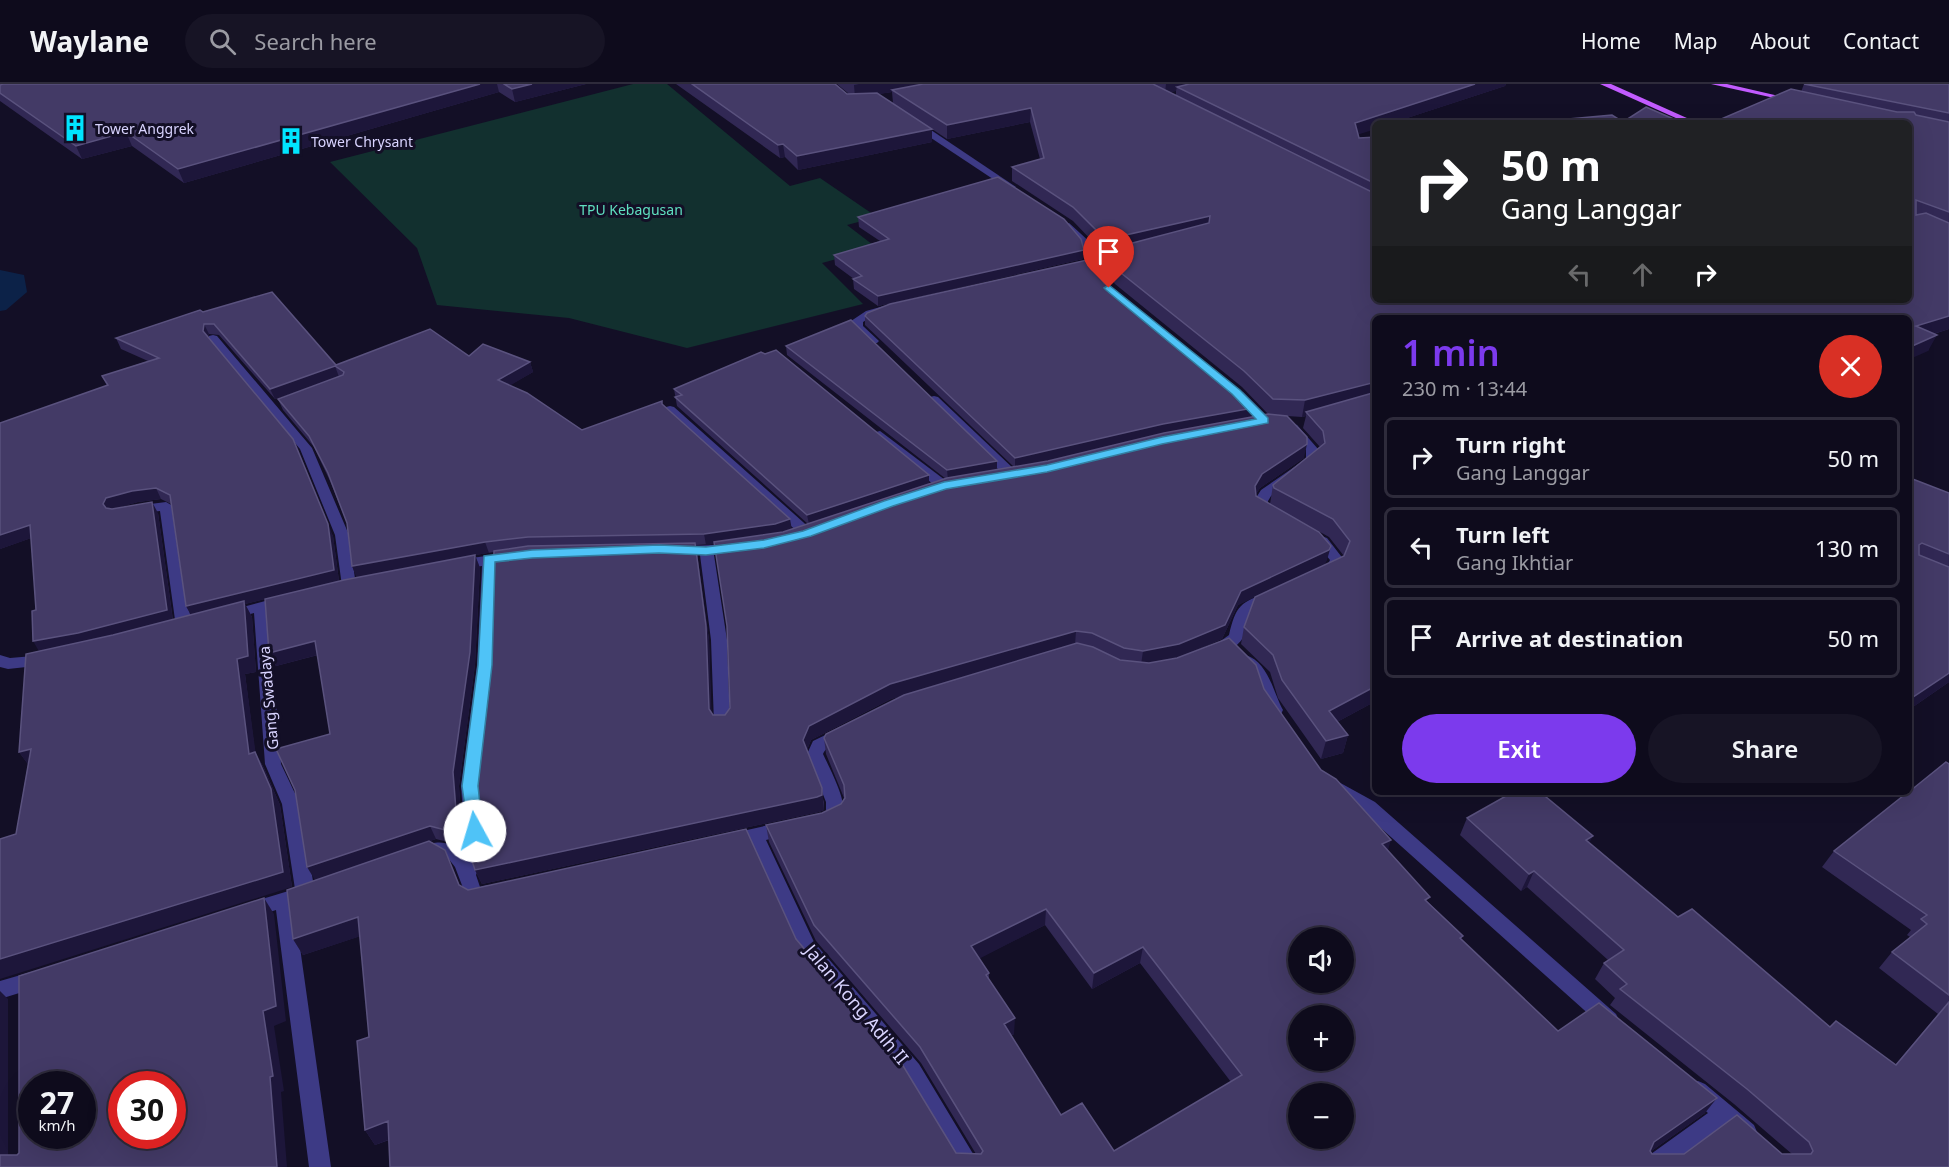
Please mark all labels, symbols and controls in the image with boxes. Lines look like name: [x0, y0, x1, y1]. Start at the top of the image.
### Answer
search box: [185, 14, 605, 68]
text: Waylane: [30, 22, 149, 60]
icon: search: [206, 25, 239, 58]
text: Search here: [254, 26, 377, 56]
text: Home: [1581, 27, 1641, 55]
text: Map: [1674, 27, 1717, 55]
text: About: [1750, 27, 1810, 55]
text: Contact: [1843, 27, 1919, 55]
building icon: Tower Anggrek: [60, 113, 90, 143]
place label: Tower Anggrek: [95, 119, 195, 138]
building icon: Tower Chrysant: [276, 126, 306, 156]
place label: Tower Chrysant: [311, 132, 413, 151]
text: 50 m: [1501, 136, 1601, 193]
icon: right: [1402, 144, 1480, 222]
text: Gang Langgar: [1501, 190, 1682, 227]
park label: TPU Kebagusan: [579, 200, 683, 219]
pin: [1083, 226, 1134, 288]
icon: arrive: [1092, 235, 1125, 268]
icon: left: [1563, 258, 1596, 291]
icon: ahead: [1626, 258, 1659, 291]
icon: right: [1689, 258, 1722, 291]
text: 1 min: [1402, 328, 1500, 377]
button: close: [1819, 335, 1882, 398]
text: 230 m · 13:44: [1402, 375, 1527, 402]
text: Turn right: [1456, 429, 1566, 459]
icon: right: [1405, 441, 1438, 474]
text: 50 m: [1828, 443, 1879, 473]
text: Gang Langgar: [1456, 459, 1590, 486]
text: Turn left: [1456, 519, 1550, 549]
icon: left: [1405, 531, 1438, 564]
text: 130 m: [1815, 533, 1879, 563]
text: Gang Ikhtiar: [1456, 549, 1573, 576]
icon: arrive: [1405, 621, 1438, 654]
text: Arrive at destination: [1456, 623, 1683, 653]
text: 50 m: [1828, 623, 1879, 653]
street label: Gang Swadaya: [254, 645, 282, 751]
button: Exit: [1402, 714, 1636, 783]
button: Share: [1648, 714, 1882, 783]
position arrow: [443, 799, 507, 863]
map controls: [1288, 927, 1354, 1149]
button: sound: [1288, 927, 1354, 993]
street label: Jalan Kong Adih II: [798, 937, 914, 1069]
button: +: [1288, 1005, 1354, 1071]
speed limit sign: 30: [108, 1071, 186, 1149]
text: 27: [40, 1082, 74, 1123]
button: −: [1288, 1083, 1354, 1149]
text: km/h: [39, 1115, 75, 1135]

